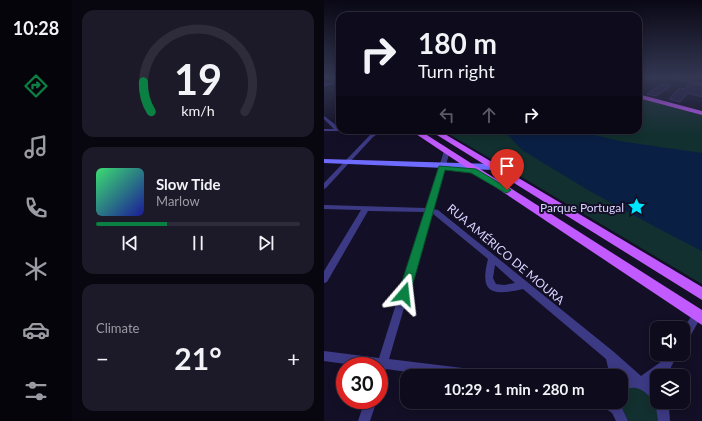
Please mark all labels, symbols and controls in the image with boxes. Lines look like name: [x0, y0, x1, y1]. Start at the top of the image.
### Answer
text: 10:28: [13, 17, 59, 39]
text: 180 m: [418, 26, 497, 60]
icon: right: [352, 28, 404, 80]
text: 19: [174, 53, 222, 103]
text: Turn right: [418, 60, 495, 82]
icon: directions: [22, 72, 50, 100]
text: km/h: [181, 101, 215, 118]
icon: left: [436, 104, 458, 126]
icon: ahead: [478, 104, 500, 126]
icon: right: [520, 104, 542, 126]
icon: music: [22, 133, 50, 161]
pin: [490, 149, 524, 190]
icon: arrive: [496, 155, 518, 177]
text: Slow Tide: [156, 175, 221, 193]
text: Marlow: [156, 193, 200, 209]
icon: phone: [22, 194, 50, 222]
place icon: Parque Portugal: [627, 197, 647, 217]
place label: Parque Portugal: [540, 200, 624, 215]
street label: RUA AMÉRICO DE MOURA: [444, 201, 568, 308]
icon: previous: [119, 232, 141, 254]
icon: pause: [187, 232, 209, 254]
icon: next: [255, 232, 277, 254]
icon: climate: [22, 255, 50, 283]
position arrow: [383, 273, 425, 315]
icon: car: [22, 316, 50, 344]
text: Climate: [96, 320, 139, 336]
map controls: [650, 321, 690, 409]
button: sound: [650, 321, 690, 361]
text: 21°: [174, 340, 222, 376]
text: −: [96, 345, 109, 372]
text: +: [287, 345, 300, 372]
speed limit sign: 30: [336, 357, 388, 409]
button: layers: [650, 369, 690, 409]
icon: filters: [22, 377, 50, 405]
text: 10:29 · 1 min · 280 m: [444, 380, 584, 398]

